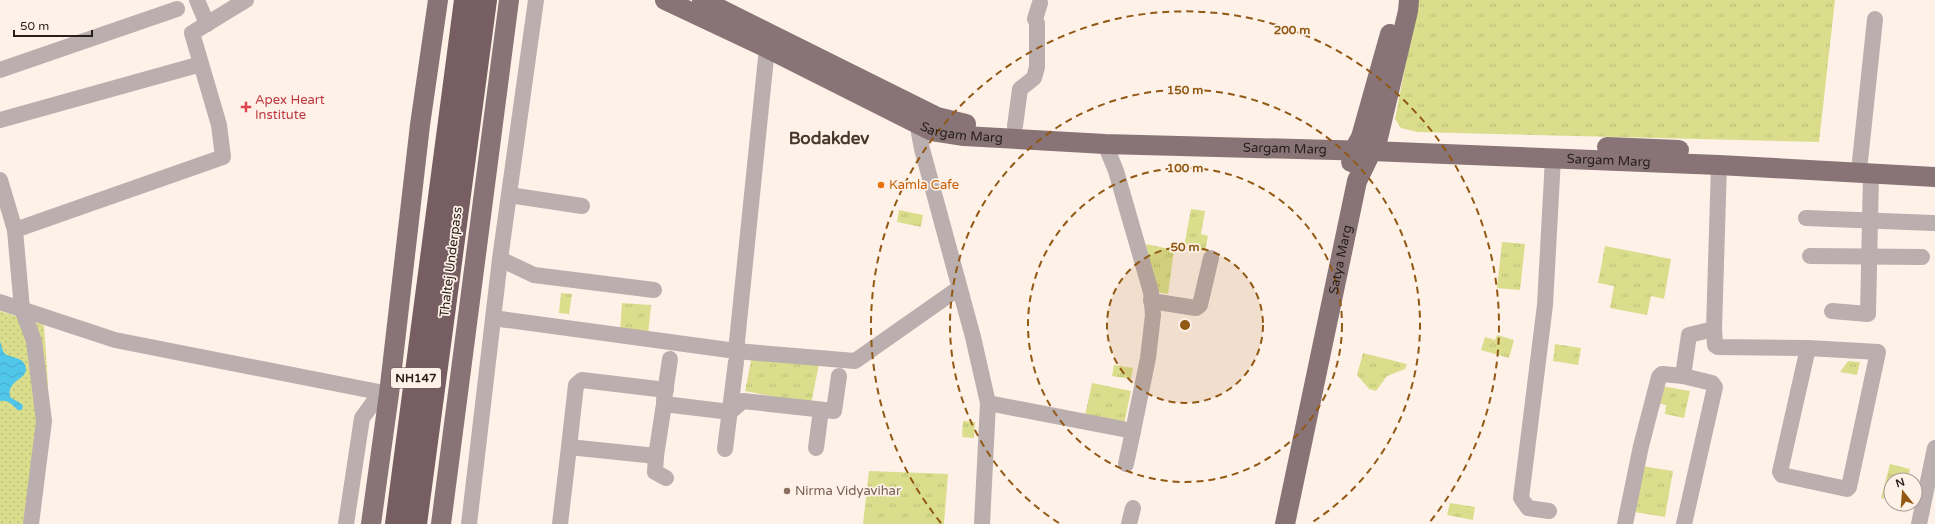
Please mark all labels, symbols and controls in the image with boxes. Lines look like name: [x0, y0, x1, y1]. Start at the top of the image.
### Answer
scale bar: [14, 12, 92, 38]
text: 50 m: [20, 19, 49, 33]
text: 200 m: [1274, 23, 1310, 37]
text: 150 m: [1167, 83, 1203, 97]
place label: Apex Heart Institute: [255, 92, 325, 123]
marker: Apex Heart Institute: [240, 101, 252, 113]
street label: Sargam Marg: [917, 118, 1003, 146]
district label: Bodakdev: [789, 128, 869, 149]
street label: Sargam Marg: [1243, 140, 1327, 158]
street label: Sargam Marg: [1566, 151, 1651, 170]
text: 100 m: [1167, 161, 1203, 175]
place label: Kamla Cafe: [889, 177, 959, 193]
marker: Kamla Cafe: [876, 180, 886, 190]
street label: Thaltej Underpass: [436, 206, 466, 318]
street label: Satya Marg: [1325, 224, 1356, 296]
text: 50 m: [1170, 240, 1200, 254]
centre of rings: [1178, 318, 1192, 332]
road number: NH147: [391, 368, 441, 388]
north arrow: [1883, 472, 1923, 512]
text: N: [1894, 475, 1906, 490]
place label: Nirma Vidyavihar: [795, 483, 901, 499]
marker: Nirma Vidyavihar: [782, 486, 792, 496]

